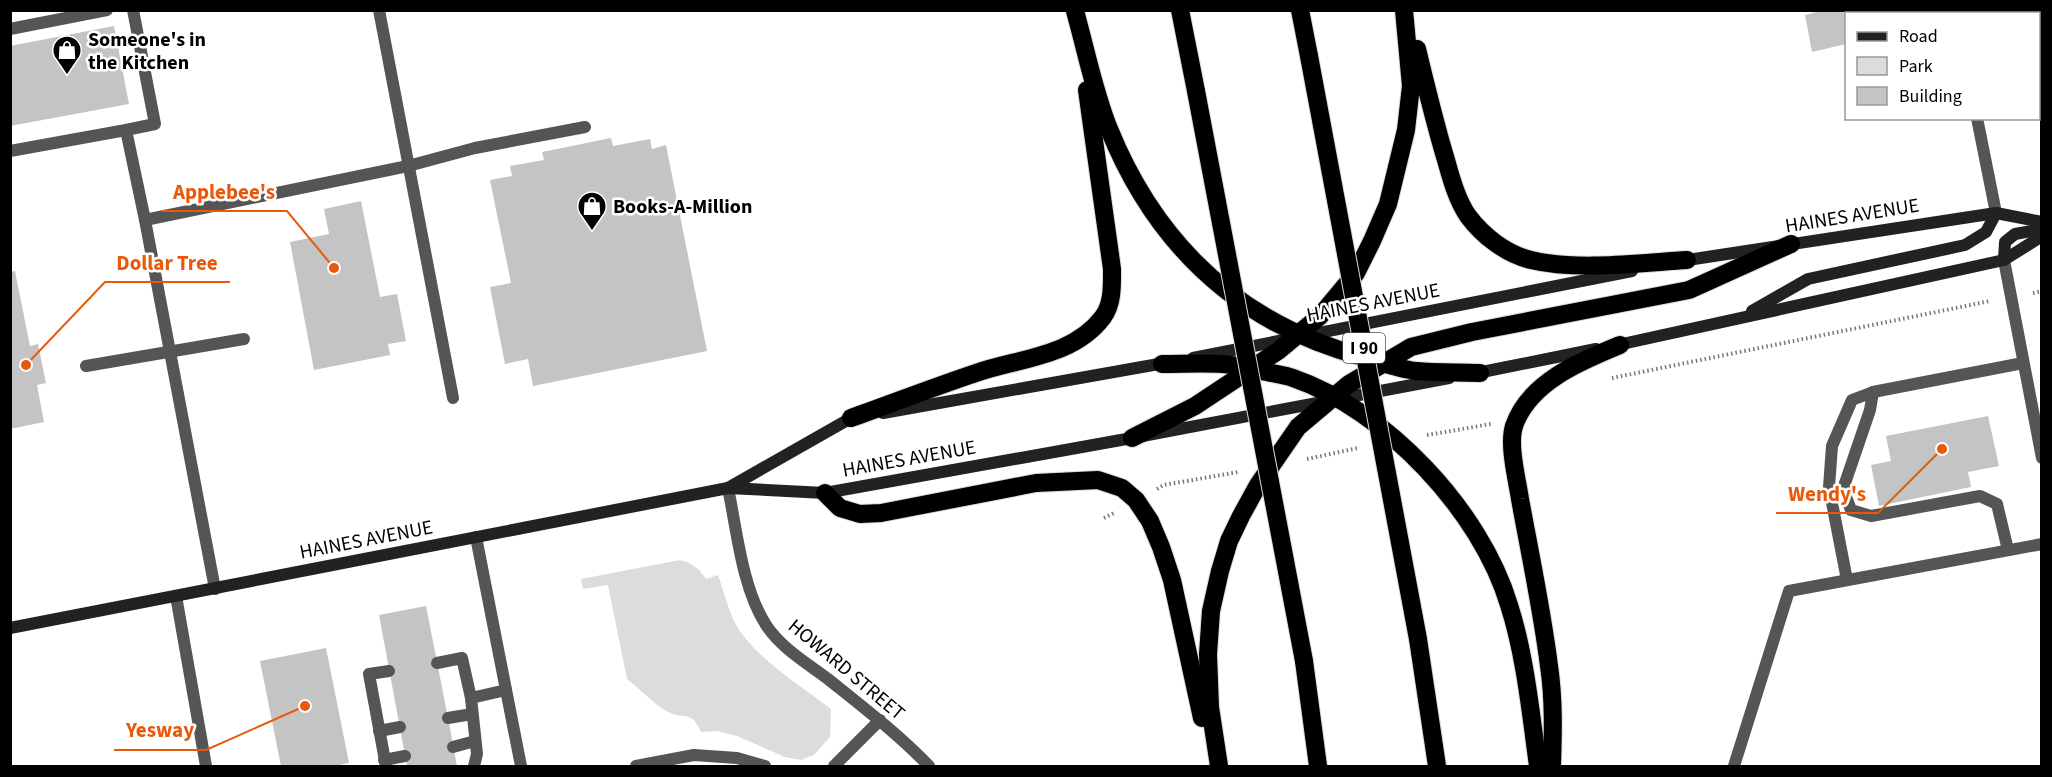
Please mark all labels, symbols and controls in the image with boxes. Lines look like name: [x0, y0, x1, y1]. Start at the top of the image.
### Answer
legend: [1845, 12, 2040, 120]
text: Road: [1899, 24, 1938, 49]
place label: Someone's in the Kitchen: [88, 26, 206, 77]
shop icon: Someone's in the Kitchen: [51, 34, 83, 76]
text: Park: [1899, 54, 1933, 79]
text: Building: [1899, 84, 1962, 109]
callout: Applebee's: [161, 172, 287, 211]
text: Applebee's: [172, 177, 275, 207]
shop icon: Books-A-Million: [576, 190, 608, 232]
street label: HAINES AVENUE: [1783, 192, 1921, 240]
place label: Books-A-Million: [613, 193, 752, 221]
callout: Dollar Tree: [105, 243, 230, 282]
text: Dollar Tree: [116, 248, 218, 278]
street label: HAINES AVENUE: [1304, 276, 1442, 330]
road number: I 90: [1343, 333, 1385, 363]
street label: HAINES AVENUE: [840, 433, 978, 485]
callout: Wendy's: [1776, 474, 1878, 513]
text: Wendy's: [1788, 479, 1866, 509]
street label: HAINES AVENUE: [297, 513, 435, 567]
street label: HOWARD STREET: [782, 613, 911, 727]
callout: Yesway: [114, 711, 206, 750]
text: Yesway: [125, 715, 194, 745]

